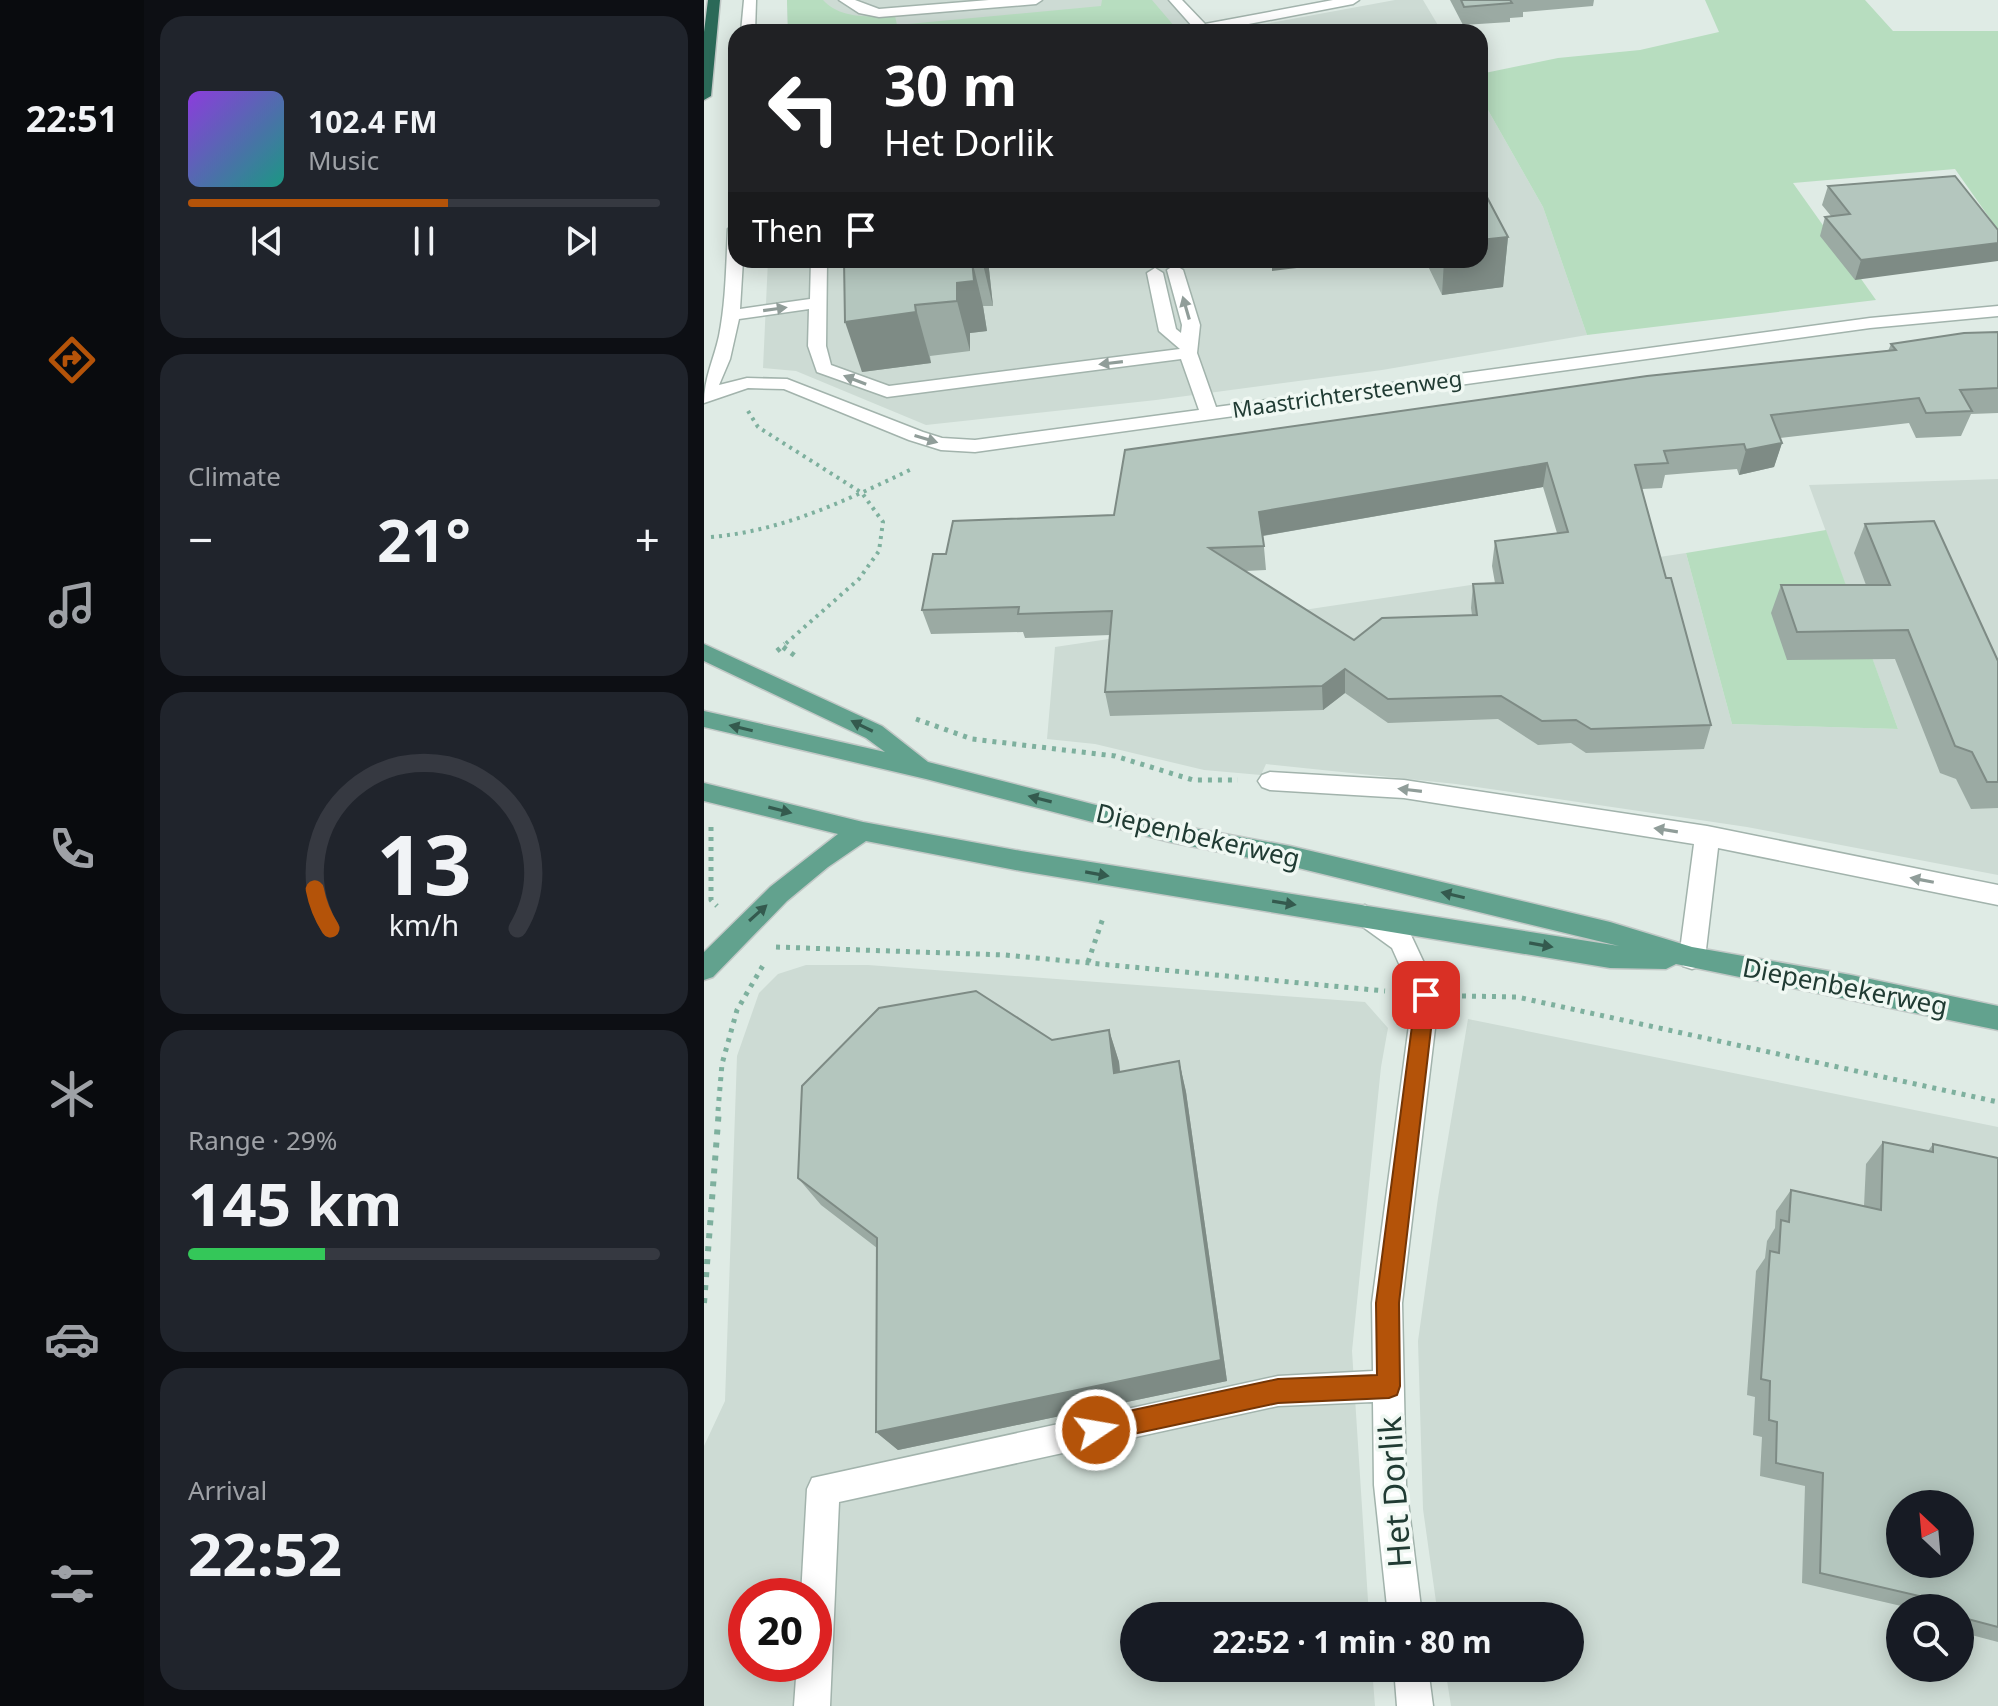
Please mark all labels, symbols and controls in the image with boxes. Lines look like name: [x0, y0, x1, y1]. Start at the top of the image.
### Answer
text: 30 m: [884, 46, 1017, 122]
icon: left: [752, 56, 856, 160]
text: 22:51: [26, 94, 118, 143]
text: 102.4 FM: [308, 101, 438, 142]
text: Het Dorlik: [884, 118, 1054, 167]
text: Music: [308, 142, 379, 178]
icon: arrive: [839, 208, 883, 252]
text: Then: [752, 210, 823, 251]
icon: previous: [245, 219, 289, 263]
icon: pause: [402, 219, 446, 263]
icon: next: [559, 219, 603, 263]
one-way arrow: [1179, 295, 1192, 319]
one-way arrow: [763, 302, 788, 315]
icon: directions: [44, 332, 100, 388]
one-way arrow: [1098, 357, 1123, 370]
street label: Maastrichtersteenweg: [1230, 362, 1464, 424]
one-way arrow: [843, 373, 867, 386]
one-way arrow: [914, 433, 938, 446]
text: Climate: [188, 458, 281, 494]
text: 21°: [377, 498, 471, 580]
text: −: [188, 509, 213, 569]
text: +: [635, 509, 660, 569]
icon: music: [44, 577, 100, 633]
one-way arrow: [850, 720, 873, 733]
one-way arrow: [728, 721, 753, 734]
one-way arrow: [1397, 783, 1422, 796]
one-way arrow: [1027, 792, 1052, 805]
street label: Diepenbekerweg: [1093, 794, 1304, 876]
one-way arrow: [767, 805, 792, 817]
text: 13: [376, 806, 472, 919]
icon: phone: [44, 821, 100, 877]
one-way arrow: [1654, 823, 1679, 836]
one-way arrow: [1085, 868, 1110, 881]
one-way arrow: [1909, 873, 1934, 885]
one-way arrow: [1440, 888, 1465, 901]
one-way arrow: [1272, 897, 1297, 910]
text: km/h: [389, 905, 459, 944]
one-way arrow: [749, 905, 768, 923]
one-way arrow: [1529, 940, 1554, 952]
street label: Diepenbekerweg: [1740, 948, 1951, 1024]
pin: [1392, 961, 1460, 1029]
icon: arrive: [1404, 973, 1448, 1017]
icon: climate: [44, 1066, 100, 1122]
text: Range · 29%: [188, 1122, 337, 1158]
text: 145 km: [188, 1162, 402, 1244]
icon: car: [44, 1311, 100, 1367]
position arrow: [1054, 1388, 1138, 1472]
street label: Het Dorlik: [1367, 1415, 1420, 1569]
text: Arrival: [188, 1472, 267, 1508]
north arrow: [1886, 1490, 1974, 1578]
map controls: [1886, 1490, 1974, 1682]
text: 22:52: [188, 1512, 342, 1594]
icon: filters: [44, 1556, 100, 1612]
speed limit sign: 20: [728, 1578, 832, 1682]
button: search: [1886, 1594, 1974, 1682]
text: 22:52 · 1 min · 80 m: [1212, 1621, 1492, 1662]

